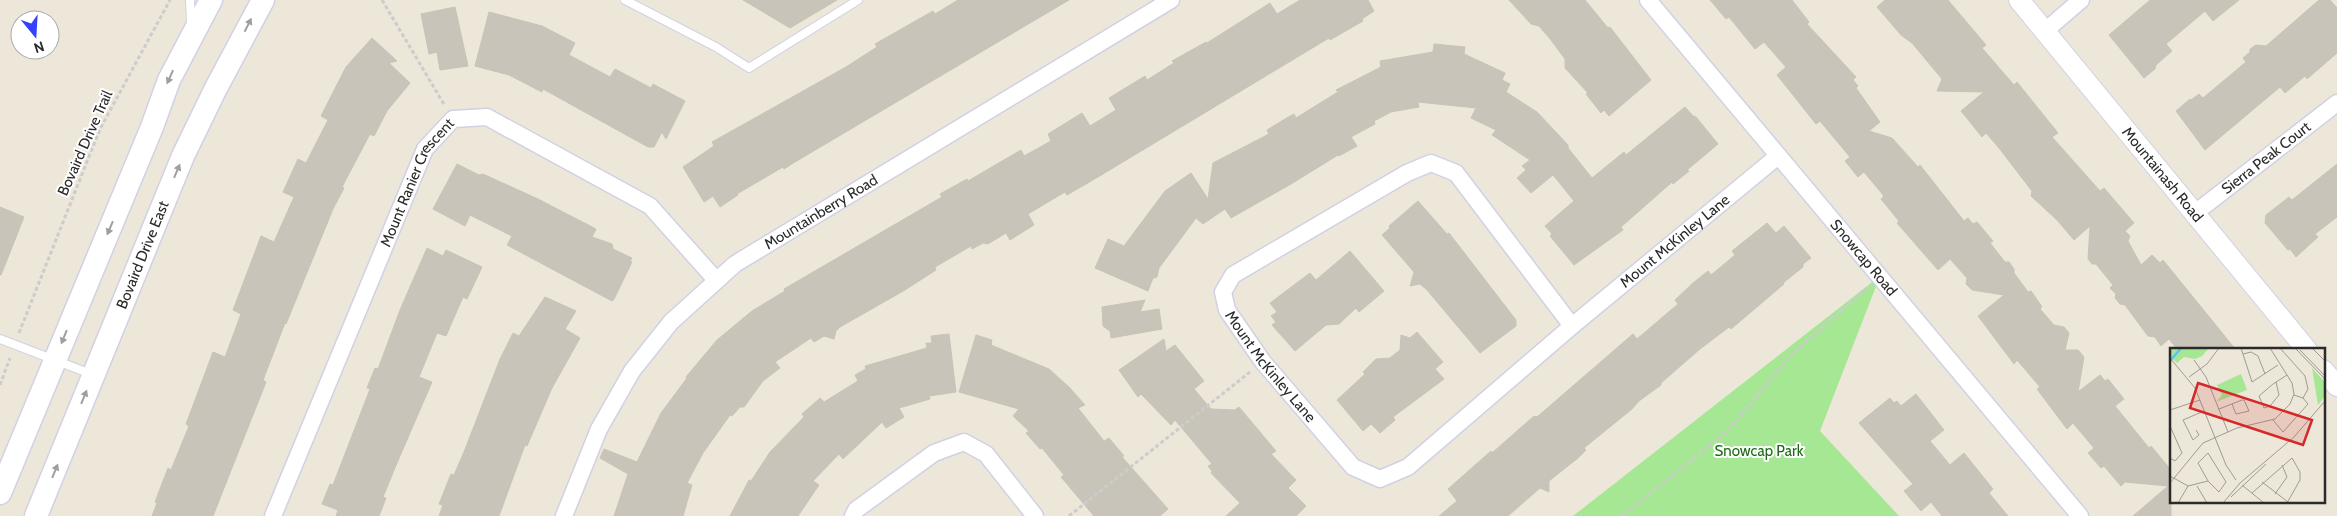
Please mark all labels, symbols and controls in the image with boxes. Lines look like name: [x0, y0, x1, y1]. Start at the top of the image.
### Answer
north arrow: [10, 10, 60, 60]
one-way arrow: [244, 18, 252, 32]
text: N: [32, 37, 47, 57]
one-way arrow: [166, 70, 174, 84]
street label: Bovaird Drive Trail: [54, 87, 116, 198]
street label: Mount Ranier Crescent: [376, 115, 458, 250]
street label: Sierra Peak Court: [2218, 118, 2314, 198]
street label: Mountainash Road: [2118, 123, 2207, 226]
one-way arrow: [173, 164, 181, 178]
street label: Mountainberry Road: [761, 171, 881, 253]
street label: Mount McKinley Lane: [1616, 190, 1734, 292]
street label: Bovaird Drive East: [113, 198, 173, 312]
street label: Snowcap Road: [1827, 216, 1901, 300]
one-way arrow: [105, 221, 113, 235]
street label: Mount McKinley Lane: [1221, 307, 1320, 426]
one-way arrow: [60, 330, 68, 344]
inset map: [2170, 348, 2324, 504]
one-way arrow: [80, 389, 88, 404]
park label: Snowcap Park: [1715, 442, 1804, 460]
one-way arrow: [51, 464, 59, 478]

